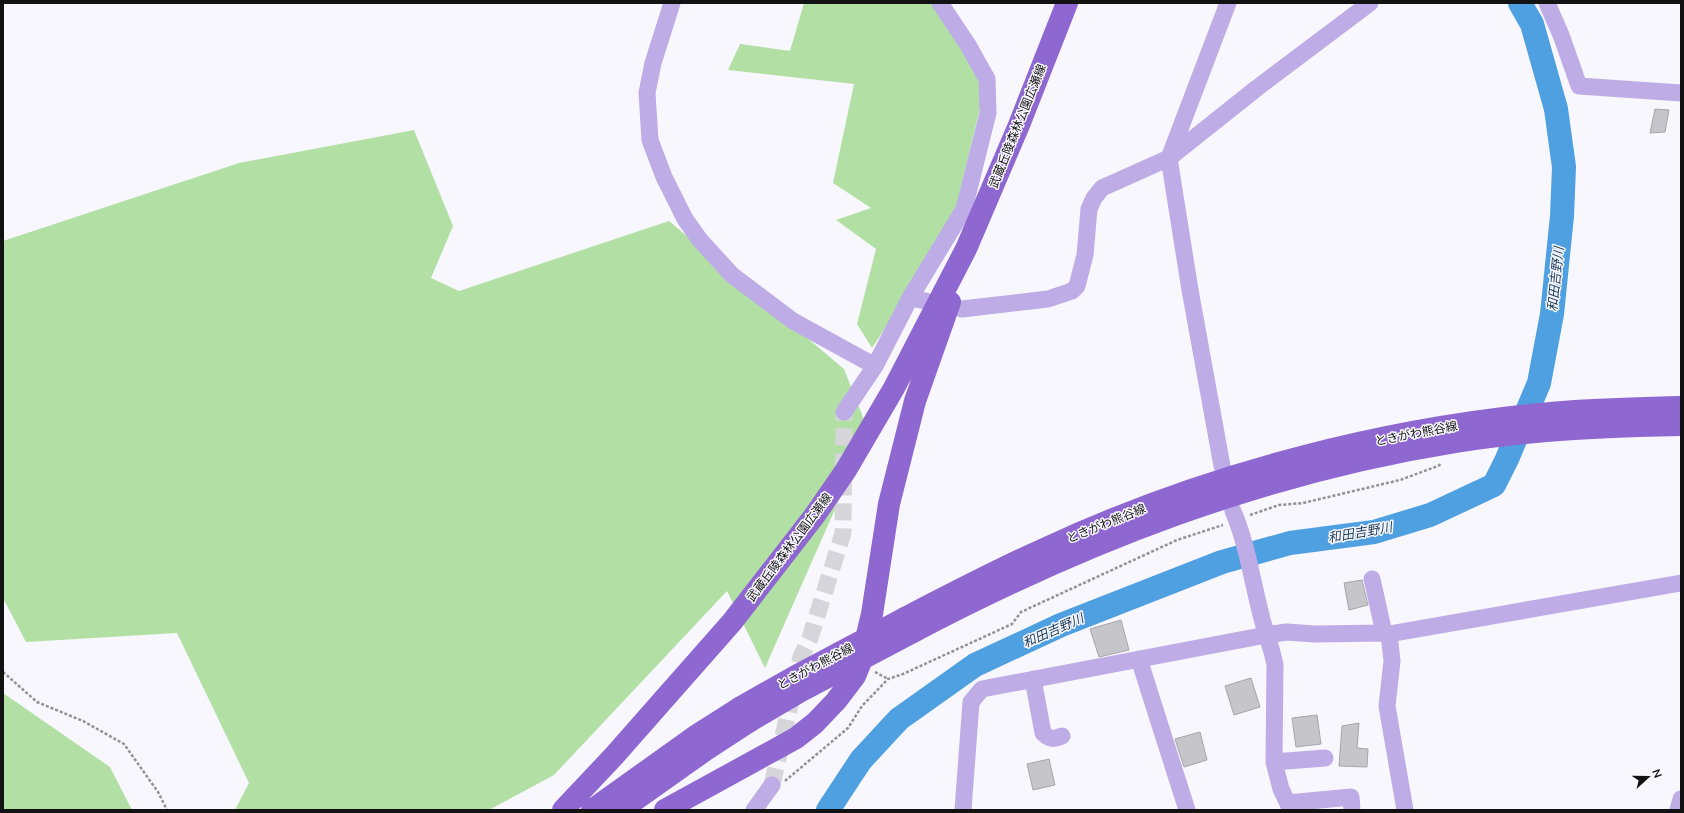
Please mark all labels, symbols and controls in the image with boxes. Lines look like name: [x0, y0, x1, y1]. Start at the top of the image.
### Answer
street label: 武蔵丘陵森林公園広瀬線: [985, 62, 1049, 190]
water label: 和田吉野川: [1544, 244, 1567, 312]
street label: ときがわ熊谷線: [1373, 418, 1459, 448]
street label: 武蔵丘陵森林公園広瀬線: [743, 490, 835, 604]
street label: ときがわ熊谷線: [1064, 500, 1148, 546]
water label: 和田吉野川: [1327, 518, 1395, 546]
water label: 和田吉野川: [1020, 609, 1088, 651]
street label: ときがわ熊谷線: [774, 640, 856, 692]
north arrow: [1628, 757, 1668, 797]
text: N: [1649, 767, 1665, 780]

